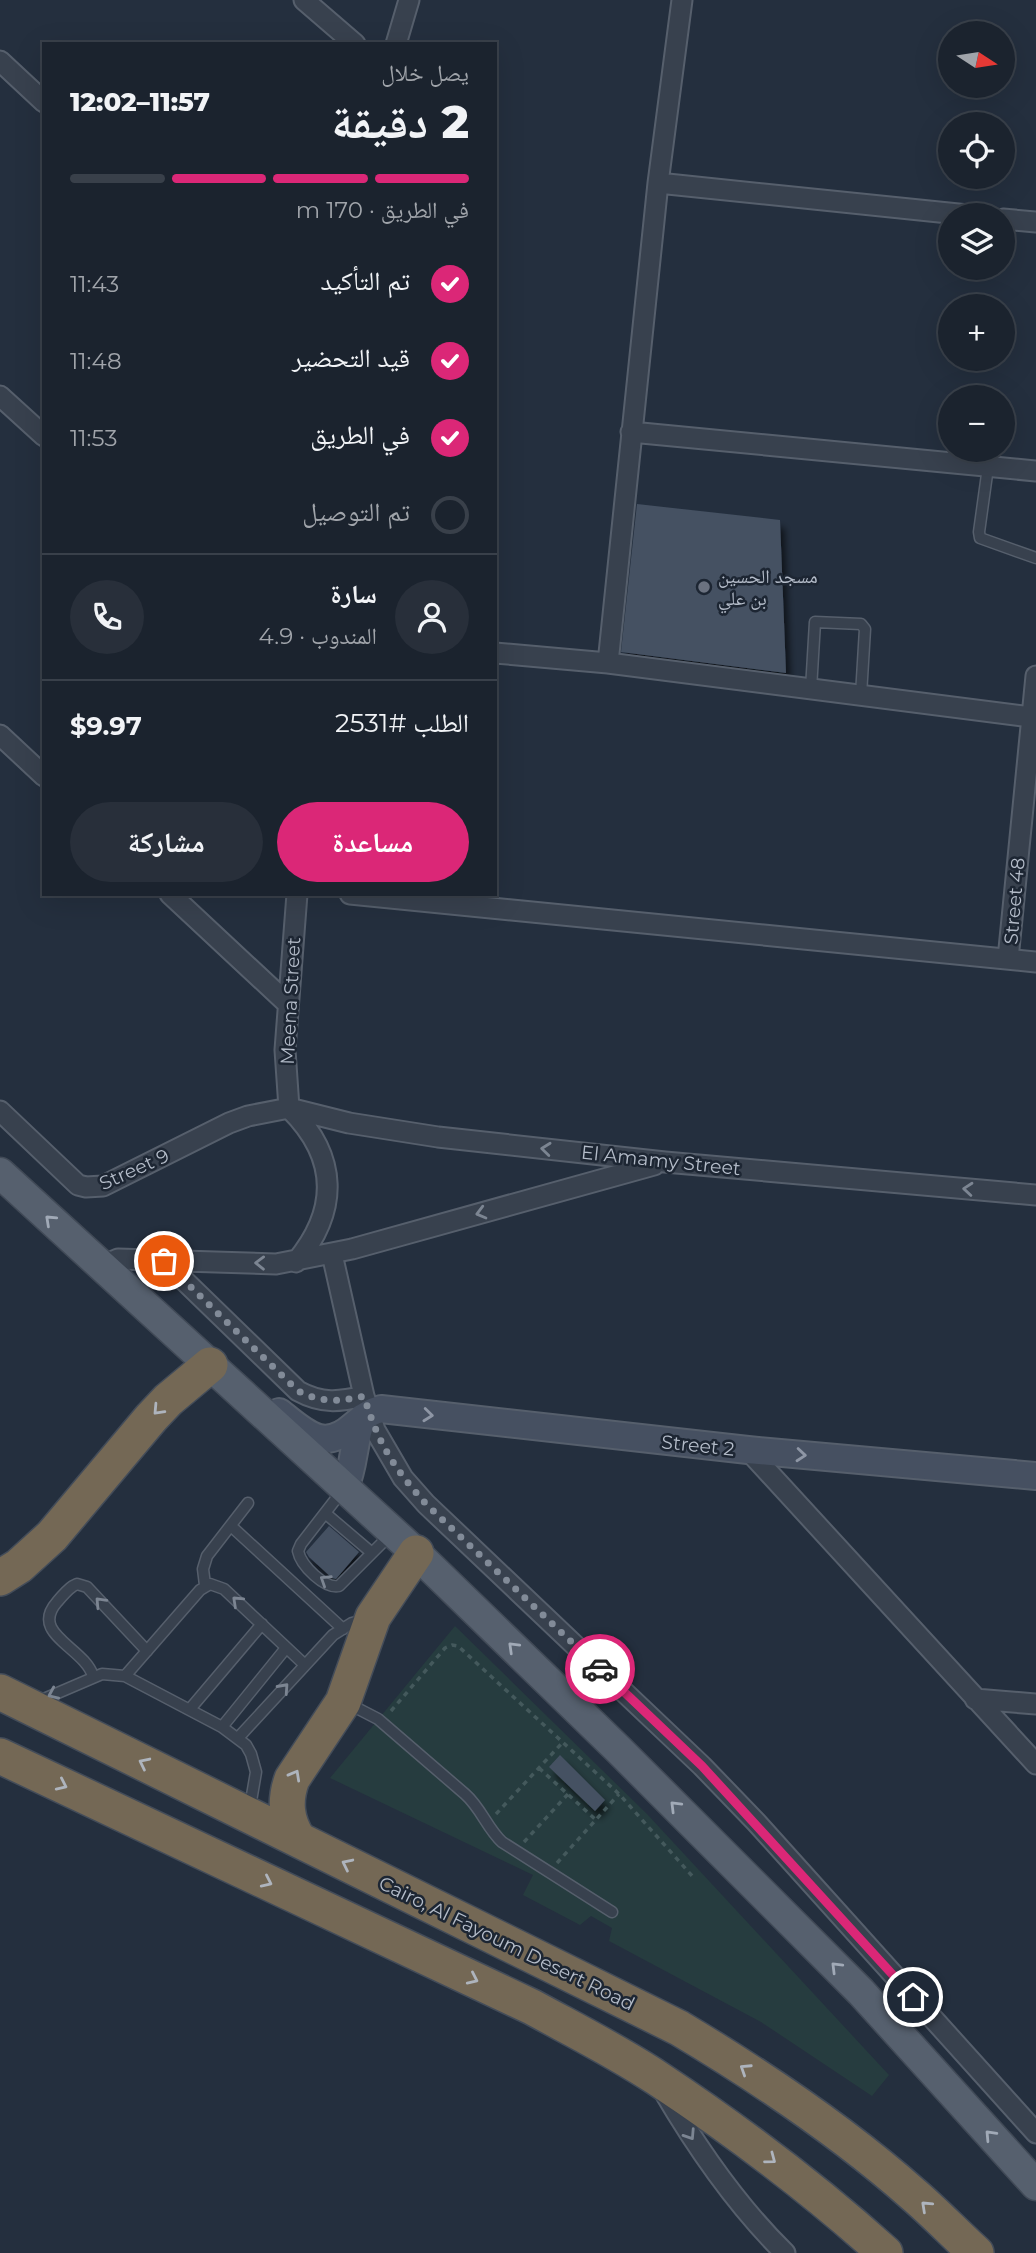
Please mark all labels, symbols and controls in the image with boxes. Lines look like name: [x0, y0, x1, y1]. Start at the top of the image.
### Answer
north arrow: [938, 21, 1015, 98]
map controls: [938, 21, 1015, 462]
text: يصل خلال: [381, 59, 469, 87]
text: 11:57–12:02: [70, 86, 210, 118]
text: 2 دقيقة: [331, 93, 469, 150]
button: locate: [938, 112, 1015, 189]
text: في الطريق · 170 m: [296, 196, 469, 224]
button: layers: [938, 203, 1015, 280]
text: تم التأكيد: [320, 265, 410, 297]
icon: check: [431, 265, 469, 303]
text: 11:43: [70, 270, 119, 298]
button: +: [938, 294, 1015, 371]
text: قيد التحضير: [292, 342, 410, 374]
icon: check: [431, 342, 469, 380]
text: 11:48: [70, 347, 122, 375]
button: −: [938, 385, 1015, 462]
text: في الطريق: [310, 419, 410, 451]
icon: check: [431, 419, 469, 457]
text: 11:53: [70, 424, 117, 452]
text: تم التوصيل: [302, 496, 410, 528]
place label: مسجد الحسين بن علي: [718, 565, 818, 614]
text: سارة: [330, 578, 377, 610]
marker: مسجد الحسين بن علي: [696, 579, 712, 595]
button: phone: [70, 580, 144, 654]
button: person: [395, 580, 469, 654]
text: المندوب · 4.9: [259, 622, 377, 650]
text: الطلب #2531: [335, 707, 469, 739]
text: $9.97: [70, 710, 142, 742]
button: مشاركة: [70, 802, 263, 882]
button: مساعدة: [277, 802, 469, 882]
street label: Street 48: [999, 857, 1030, 946]
street label: Meena Street: [276, 936, 305, 1065]
one-way arrow: [541, 1141, 552, 1156]
street label: El Amamy Street: [580, 1141, 742, 1180]
street label: Street 9: [96, 1144, 173, 1195]
one-way arrow: [962, 1182, 973, 1197]
one-way arrow: [476, 1204, 488, 1219]
one-way arrow: [45, 1216, 58, 1228]
pin: [134, 1231, 194, 1291]
icon: bag: [145, 1242, 183, 1280]
one-way arrow: [255, 1255, 265, 1271]
one-way arrow: [154, 1402, 167, 1415]
one-way arrow: [423, 1407, 434, 1422]
street label: Street 2: [660, 1430, 736, 1461]
one-way arrow: [796, 1447, 807, 1462]
one-way arrow: [320, 1576, 333, 1589]
one-way arrow: [96, 1597, 108, 1610]
one-way arrow: [233, 1597, 246, 1610]
courier: [565, 1634, 635, 1704]
one-way arrow: [509, 1643, 521, 1655]
icon: car: [581, 1650, 619, 1688]
one-way arrow: [276, 1683, 288, 1696]
one-way arrow: [48, 1686, 60, 1700]
one-way arrow: [139, 1757, 151, 1771]
one-way arrow: [287, 1770, 300, 1783]
one-way arrow: [55, 1777, 67, 1791]
one-way arrow: [671, 1802, 684, 1815]
one-way arrow: [342, 1858, 354, 1872]
street label: Cairo, Al Fayoum Desert Road: [375, 1871, 638, 2016]
one-way arrow: [260, 1874, 272, 1888]
one-way arrow: [831, 1963, 844, 1976]
pin: [883, 1967, 943, 2027]
one-way arrow: [466, 1971, 478, 1985]
icon: home: [894, 1978, 932, 2016]
one-way arrow: [740, 2064, 753, 2077]
one-way arrow: [682, 2128, 695, 2141]
one-way arrow: [985, 2130, 998, 2143]
one-way arrow: [763, 2150, 776, 2163]
one-way arrow: [921, 2202, 934, 2215]

